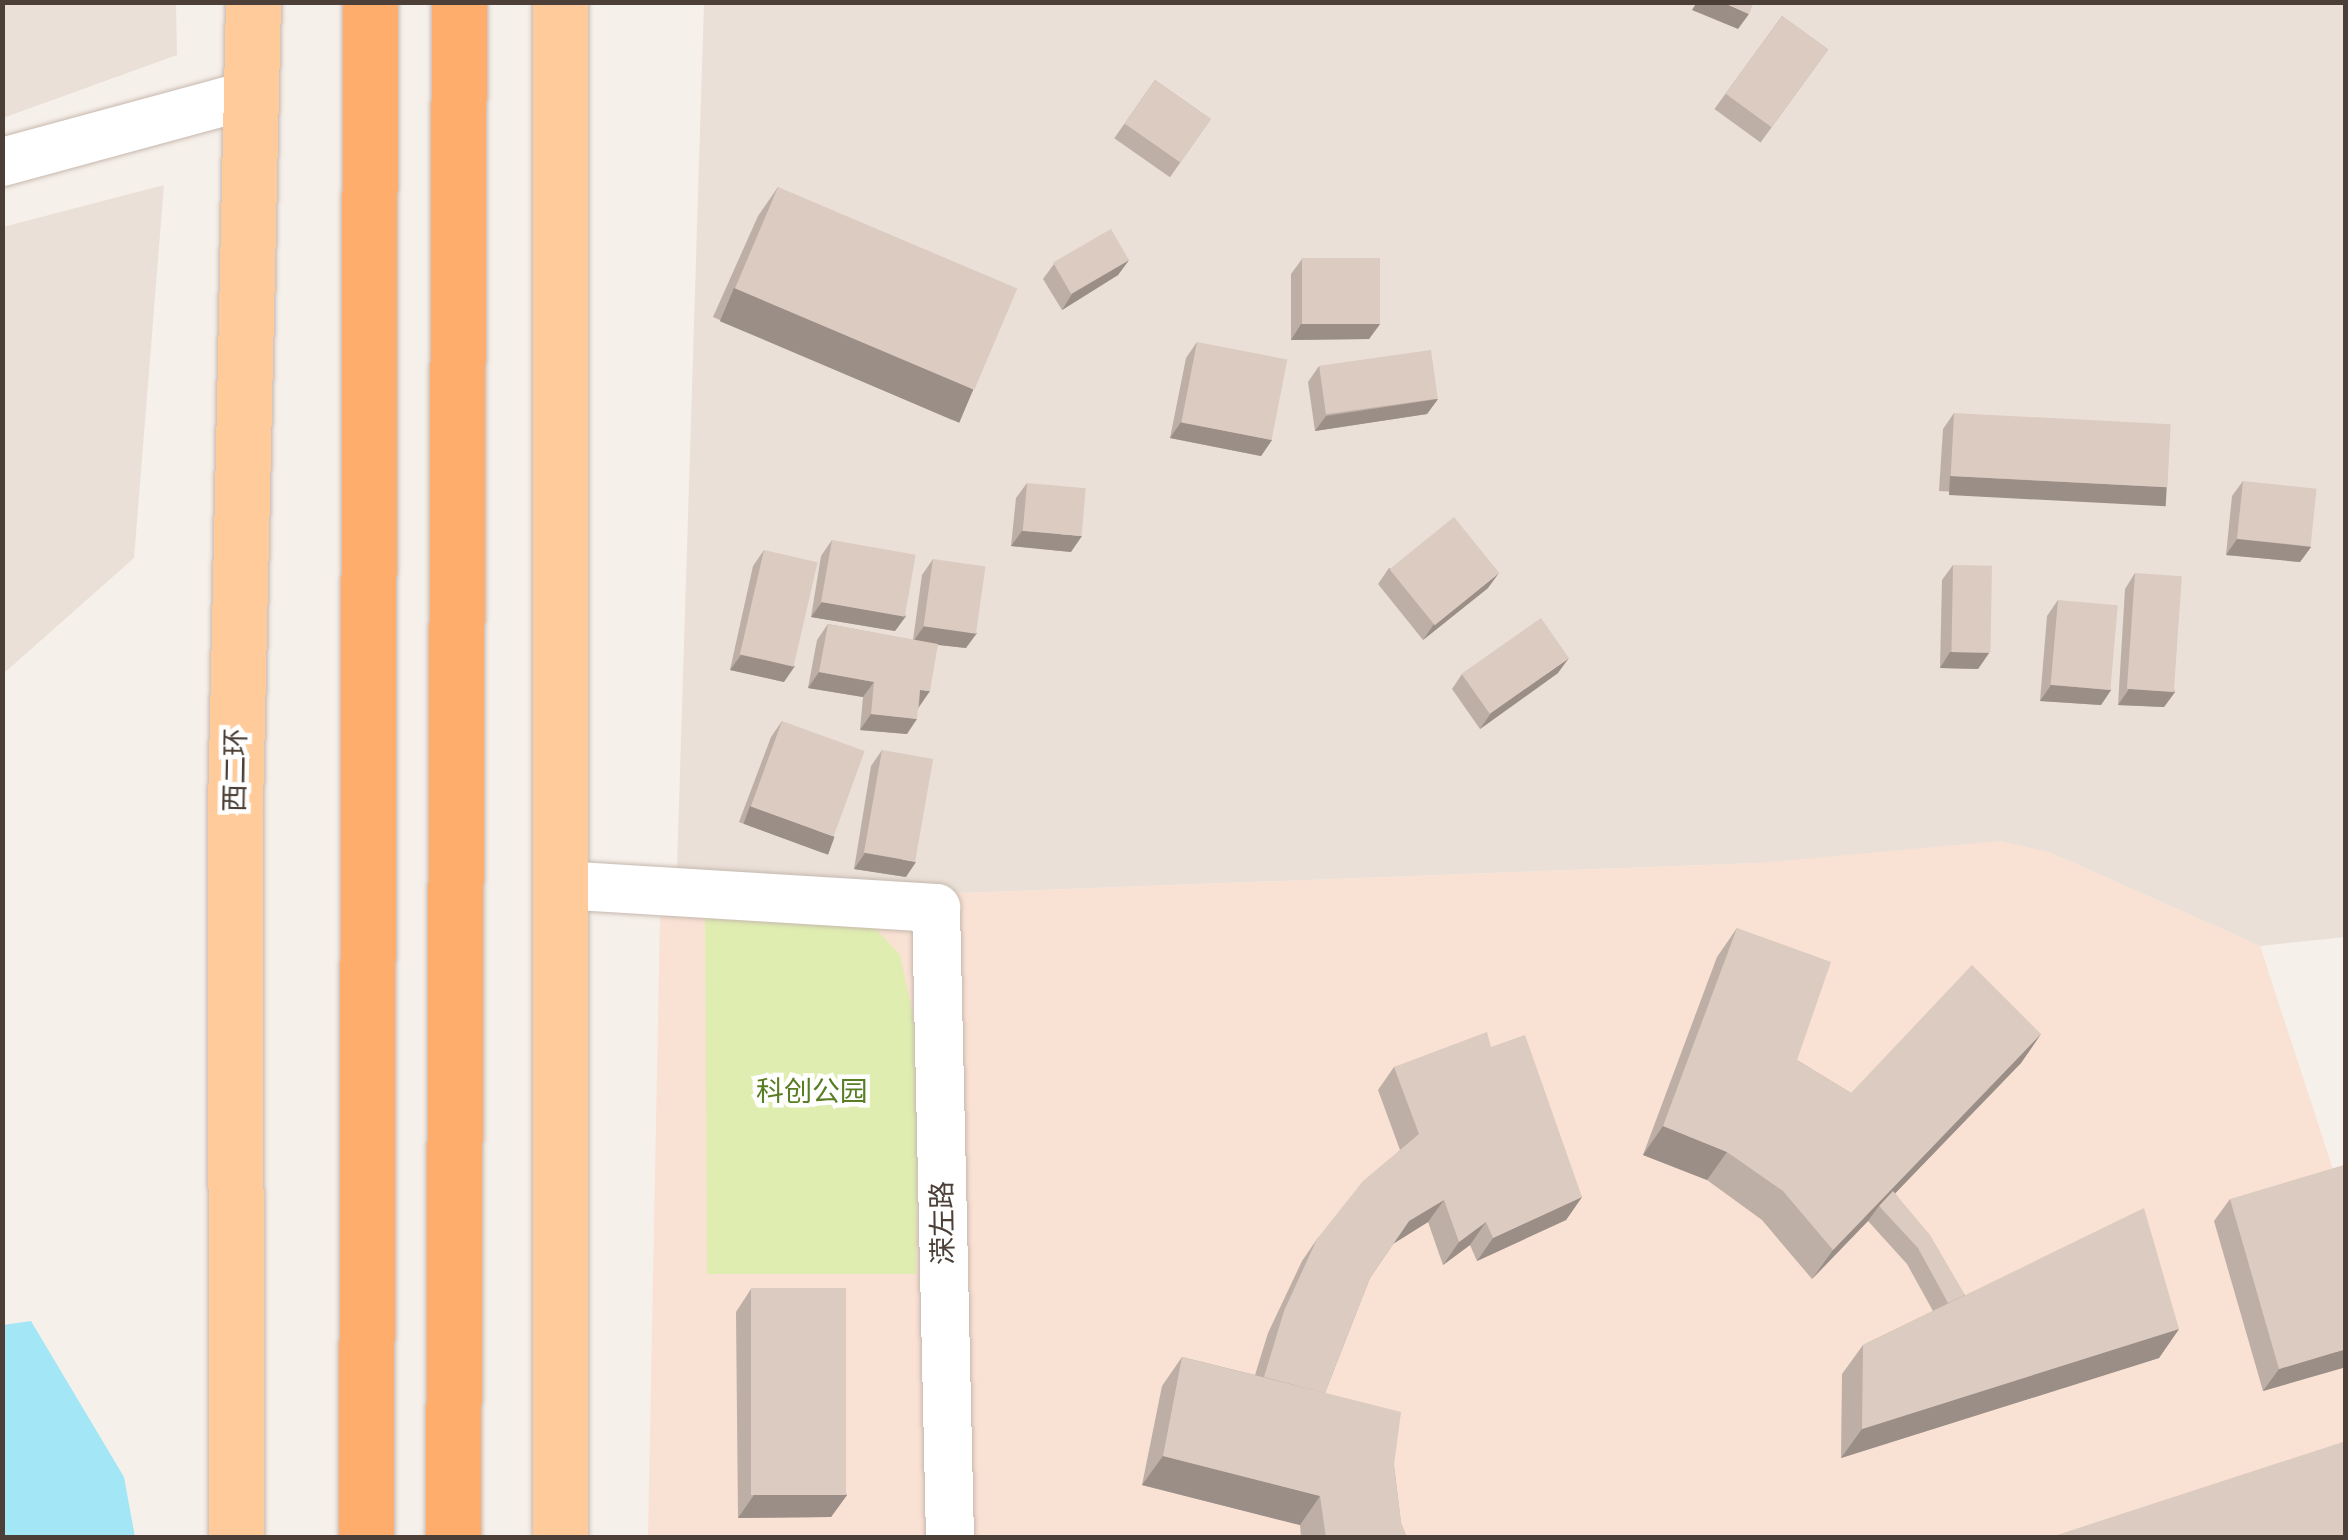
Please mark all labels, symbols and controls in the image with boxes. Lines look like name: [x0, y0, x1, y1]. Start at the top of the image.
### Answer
street label: 西二环: [218, 728, 254, 812]
park label: 科创公园: [756, 1075, 868, 1109]
street label: 溁左路: [925, 1181, 961, 1265]

